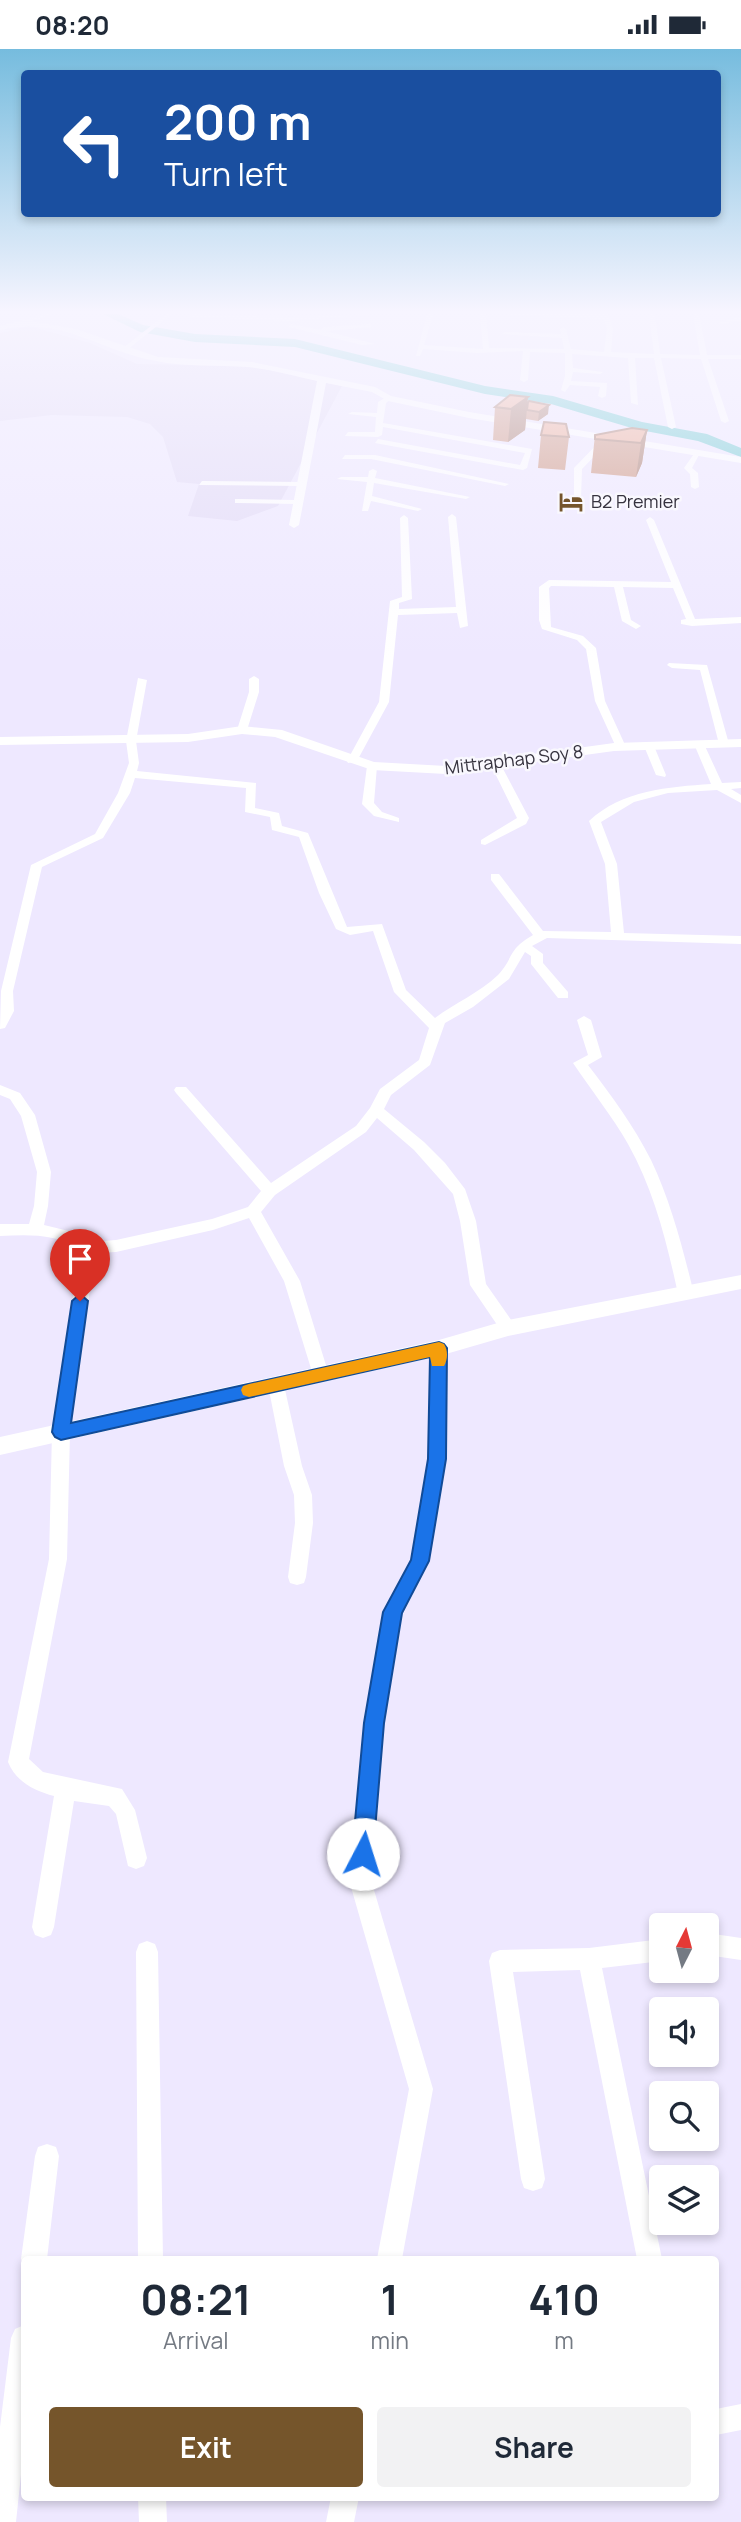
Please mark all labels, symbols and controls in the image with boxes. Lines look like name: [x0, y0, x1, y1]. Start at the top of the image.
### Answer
text: 08:20: [35, 7, 110, 43]
text: 200 m: [164, 88, 312, 155]
icon: left: [49, 98, 140, 189]
text: Turn left: [164, 152, 288, 196]
hotel icon: B2 Premier: [557, 488, 585, 516]
place label: B2 Premier: [591, 489, 680, 513]
street label: Mittraphap Soy 8: [443, 739, 584, 779]
pin: [50, 1229, 110, 1301]
icon: arrive: [61, 1240, 99, 1278]
position arrow: [326, 1817, 400, 1891]
north arrow: [649, 1913, 719, 1983]
map controls: [649, 1913, 719, 2235]
button: sound: [649, 1997, 719, 2067]
button: search: [649, 2081, 719, 2151]
button: layers: [649, 2165, 719, 2235]
text: 08:21: [140, 2270, 251, 2328]
text: 1: [381, 2270, 399, 2328]
text: 410: [528, 2270, 600, 2328]
text: Arrival: [163, 2324, 229, 2356]
text: min: [371, 2324, 409, 2356]
text: m: [554, 2324, 574, 2356]
button: Exit: [49, 2407, 363, 2487]
button: Share: [377, 2407, 691, 2487]

